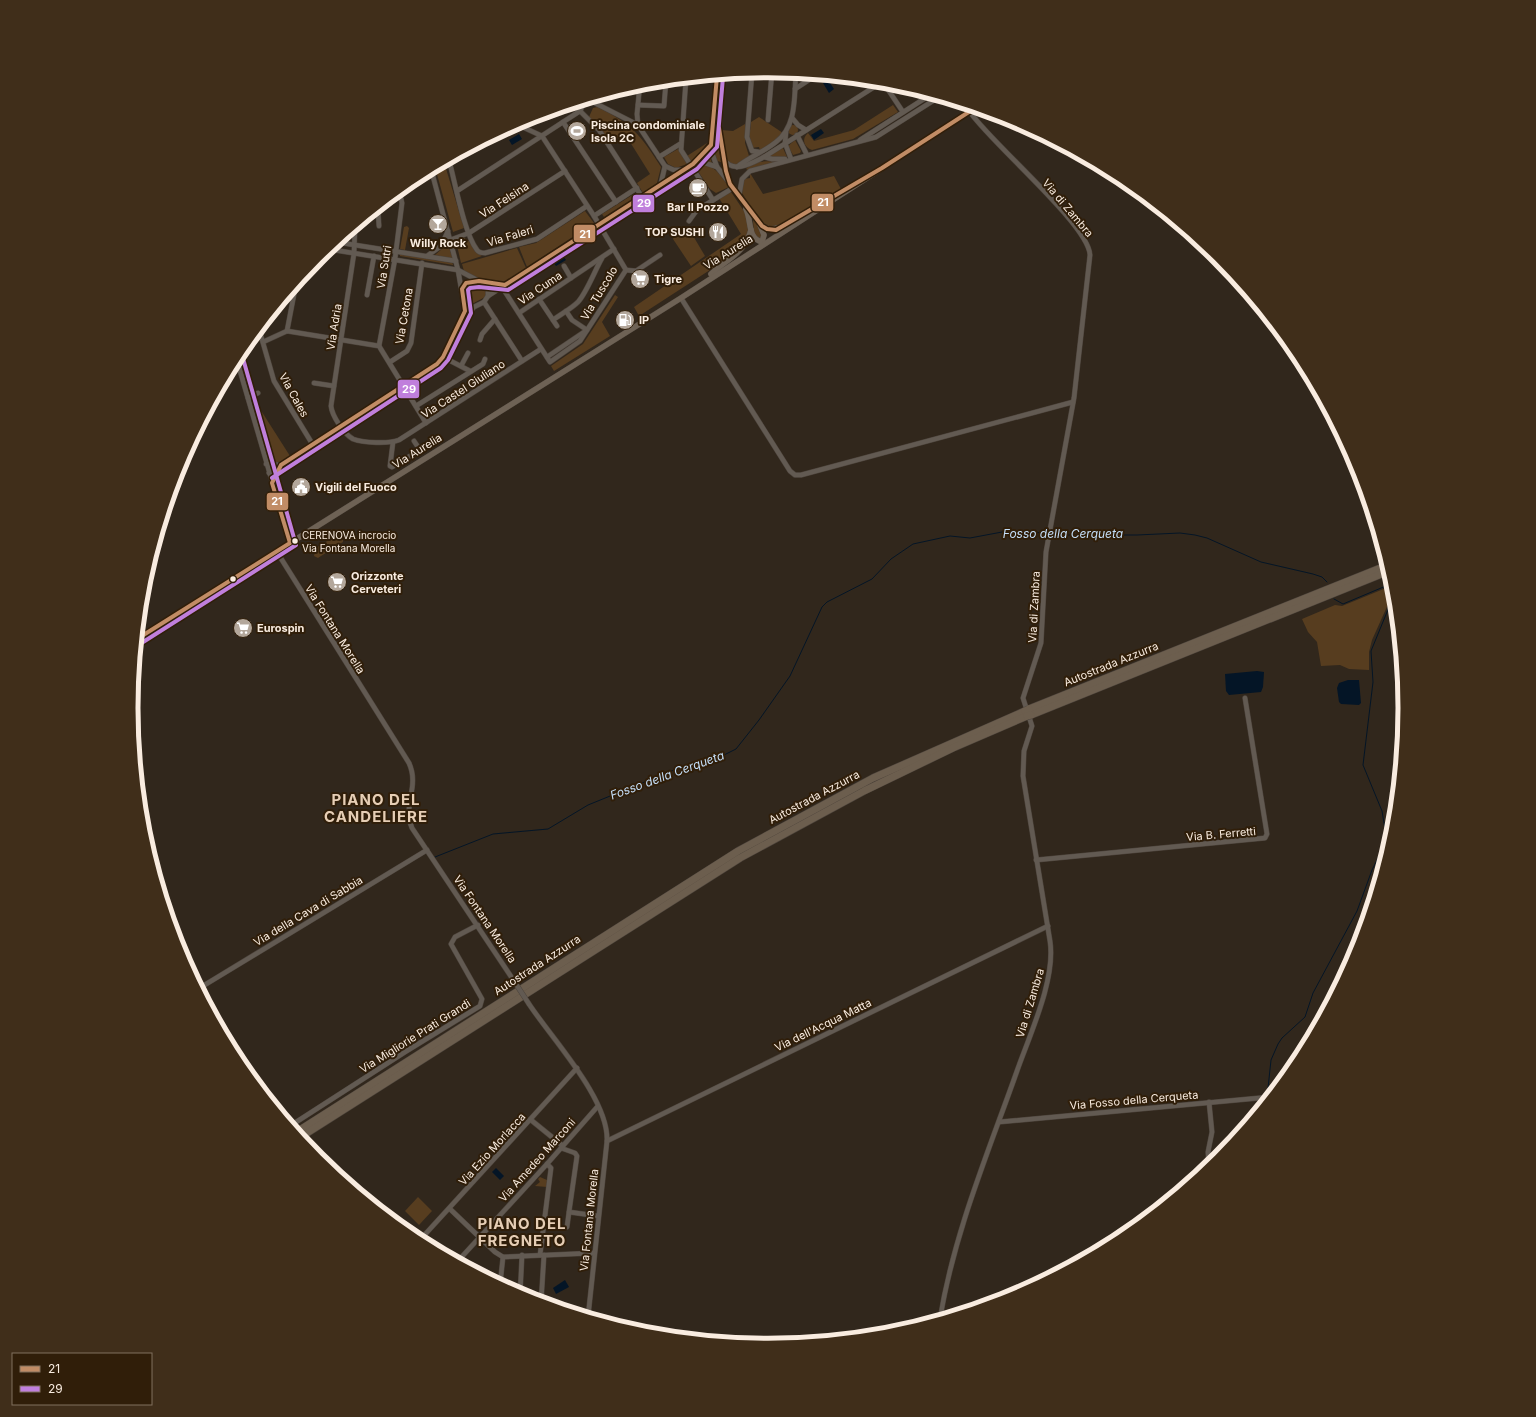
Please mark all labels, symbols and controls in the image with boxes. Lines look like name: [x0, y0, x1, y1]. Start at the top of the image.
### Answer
place label: Piscina condominiale Isola 2C: [591, 118, 706, 145]
sports icon: Piscina condominiale Isola 2C: [566, 120, 588, 142]
street label: Via di Zambra: [1040, 176, 1096, 240]
cafe icon: Bar Il Pozzo: [687, 177, 709, 199]
street label: Via Felsina: [477, 179, 531, 221]
line badge: 21: [811, 193, 834, 212]
line badge: 29: [632, 194, 655, 213]
text: 21: [817, 195, 829, 209]
text: 29: [637, 196, 651, 210]
place label: Bar Il Pozzo: [667, 200, 729, 214]
bar icon: Willy Rock: [427, 213, 449, 235]
restaurant icon: TOP SUSHI: [707, 221, 729, 243]
street label: Via Faleri: [485, 222, 535, 250]
line badge: 21: [573, 224, 596, 243]
place label: TOP SUSHI: [645, 225, 704, 239]
text: 21: [579, 227, 591, 241]
street label: Via Aurelia: [701, 231, 755, 273]
place label: Willy Rock: [410, 236, 467, 250]
street label: Via Sutri: [374, 244, 394, 290]
street label: Via Tuscolo: [577, 263, 621, 322]
street label: Via Cuma: [515, 268, 565, 308]
supermarket icon: Tigre: [629, 268, 651, 290]
place label: Tigre: [654, 272, 682, 286]
street label: Via Cetona: [392, 287, 416, 345]
street label: Via Adria: [323, 303, 345, 351]
fuel station icon: IP: [614, 309, 636, 331]
place label: IP: [639, 313, 649, 327]
street label: Via Castel Giuliano: [418, 356, 508, 421]
street label: Via Cales: [276, 370, 312, 420]
line badge: 29: [397, 379, 420, 399]
text: 29: [402, 382, 416, 396]
street label: Via Aurelia: [390, 430, 444, 472]
public building icon: Vigili del Fuoco: [290, 476, 312, 498]
place label: Vigili del Fuoco: [315, 480, 397, 494]
line badge: 21: [266, 492, 289, 511]
text: 21: [271, 494, 283, 508]
water label: Fosso della Cerqueta: [1003, 526, 1123, 541]
place label: CERENOVA incrocio Via Fontana Morella: [302, 529, 396, 554]
marker: CERENOVA incrocio Via Fontana Morella: [290, 536, 300, 546]
place label: Orizzonte Cerveteri: [351, 569, 404, 596]
supermarket icon: Orizzonte Cerveteri: [326, 571, 348, 593]
street label: Via di Zambra: [1025, 571, 1043, 643]
unlabelled marker: [228, 574, 238, 584]
street label: Via Fontana Morella: [302, 582, 368, 676]
supermarket icon: Eurospin: [232, 617, 254, 639]
place label: Eurospin: [257, 621, 305, 635]
street label: Autostrada Azzurra: [1062, 639, 1160, 689]
water label: Fosso della Cerqueta: [608, 747, 726, 803]
street label: Autostrada Azzurra: [766, 767, 862, 827]
district label: PIANO DEL CANDELIERE: [324, 790, 428, 826]
street label: Via B. Ferretti: [1186, 824, 1256, 844]
street label: Via della Cava di Sabbia: [251, 873, 365, 949]
street label: Via Fontana Morella: [450, 873, 520, 965]
street label: Autostrada Azzurra: [491, 932, 583, 998]
street label: Via di Zambra: [1013, 967, 1047, 1039]
street label: Via dell'Acqua Matta: [772, 995, 874, 1055]
street label: Via Migliorie Prati Grandi: [357, 996, 473, 1076]
street label: Via Fosso della Cerqueta: [1069, 1087, 1199, 1113]
street label: Via Ezio Morlacca: [456, 1110, 528, 1188]
street label: Via Amedeo Marconi: [496, 1115, 578, 1205]
street label: Via Fontana Morella: [577, 1168, 601, 1272]
district label: PIANO DEL FREGNETO: [477, 1214, 567, 1250]
legend: [12, 1353, 152, 1405]
text: 21: [48, 1361, 60, 1376]
text: 29: [48, 1381, 63, 1396]

